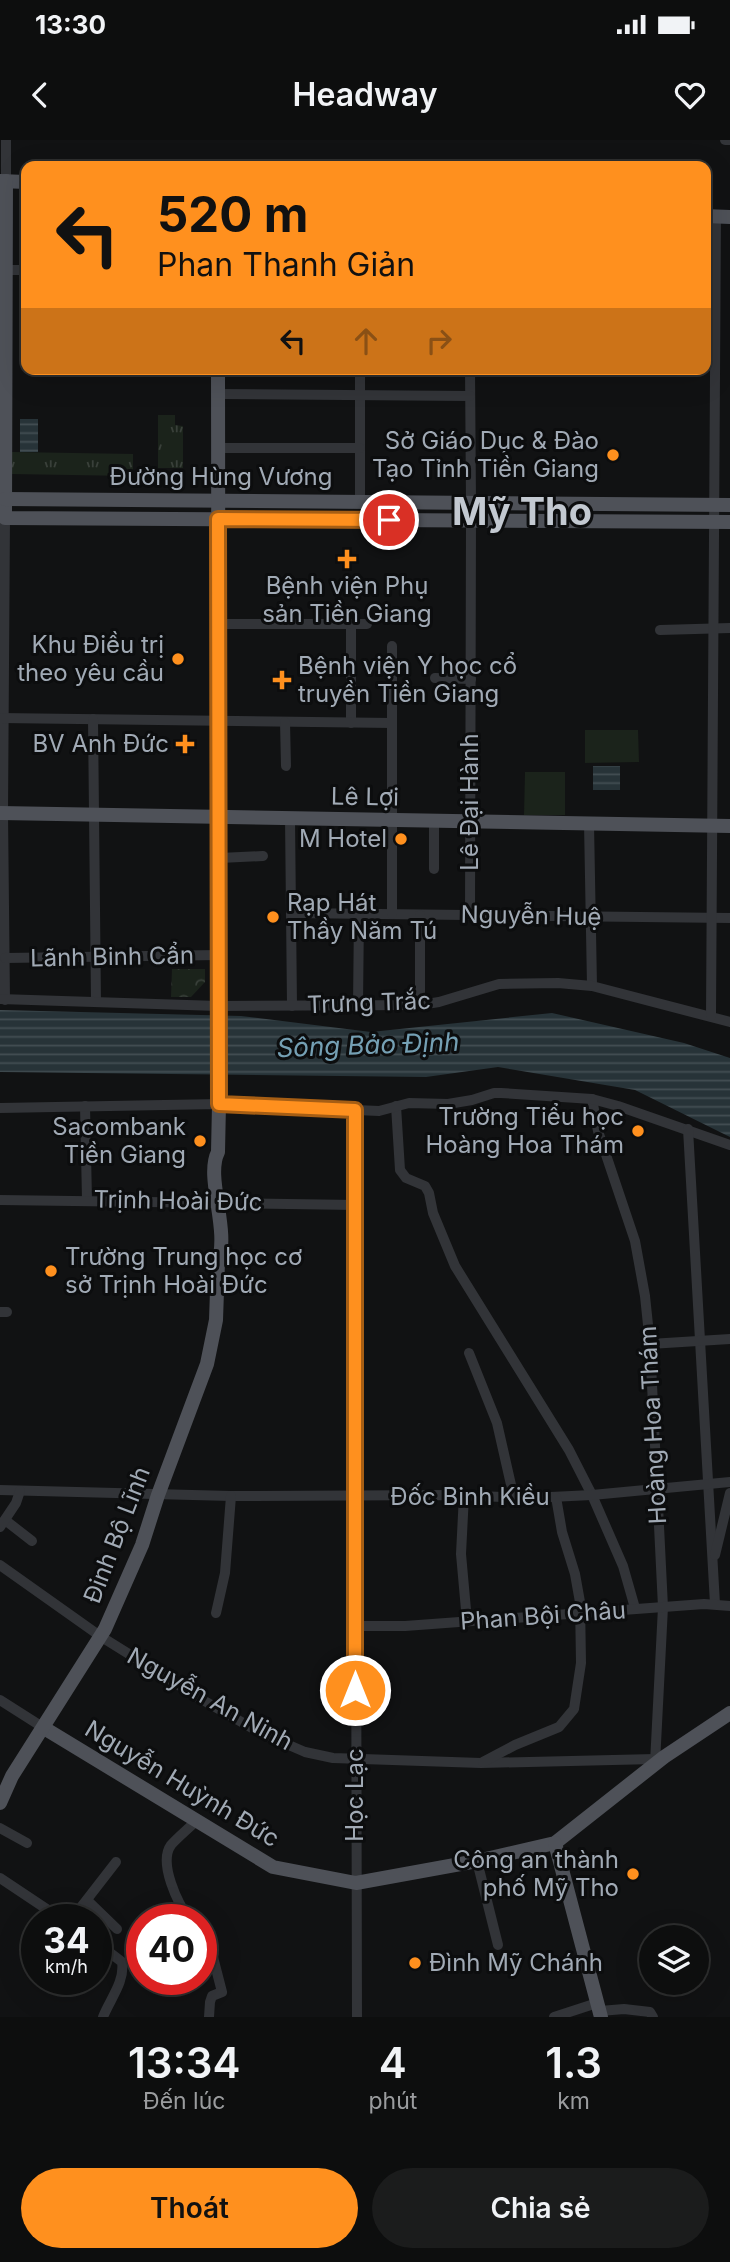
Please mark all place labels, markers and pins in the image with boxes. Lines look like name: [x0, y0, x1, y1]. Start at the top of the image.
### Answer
place label: Sở Giáo Dục & Đào Tạo Tỉnh Tiền Giang: [372, 426, 599, 483]
marker: Sở Giáo Dục & Đào Tạo Tỉnh Tiền Giang: [605, 447, 621, 463]
pin: [359, 490, 419, 550]
marker: Bệnh viện Phụ sản Tiền Giang: [337, 549, 357, 569]
place label: Bệnh viện Phụ sản Tiền Giang: [262, 571, 432, 628]
place label: Khu Điều trị theo yêu cầu: [17, 630, 164, 687]
marker: Khu Điều trị theo yêu cầu: [170, 651, 186, 667]
place label: Bệnh viện Y học cổ truyền Tiền Giang: [298, 651, 517, 708]
marker: Bệnh viện Y học cổ truyền Tiền Giang: [272, 670, 292, 690]
place label: BV Anh Đức: [32, 729, 169, 758]
marker: BV Anh Đức: [175, 734, 195, 754]
place label: M Hotel: [299, 824, 387, 853]
marker: M Hotel: [393, 831, 409, 847]
place label: Rạp Hát Thầy Năm Tú: [287, 888, 437, 945]
marker: Rạp Hát Thầy Năm Tú: [265, 909, 281, 925]
place label: Trường Tiểu học Hoàng Hoa Thám: [426, 1102, 624, 1159]
place label: Sacombank Tiền Giang: [52, 1112, 186, 1169]
marker: Trường Tiểu học Hoàng Hoa Thám: [630, 1123, 646, 1139]
marker: Sacombank Tiền Giang: [192, 1133, 208, 1149]
place label: Trường Trung học cơ sở Trịnh Hoài Đức: [65, 1242, 302, 1299]
marker: Trường Trung học cơ sở Trịnh Hoài Đức: [43, 1263, 59, 1279]
place label: Công an thành phố Mỹ Tho: [453, 1845, 619, 1902]
marker: Công an thành phố Mỹ Tho: [625, 1866, 641, 1882]
place label: Đình Mỹ Chánh: [429, 1948, 603, 1977]
marker: Đình Mỹ Chánh: [407, 1955, 423, 1971]

